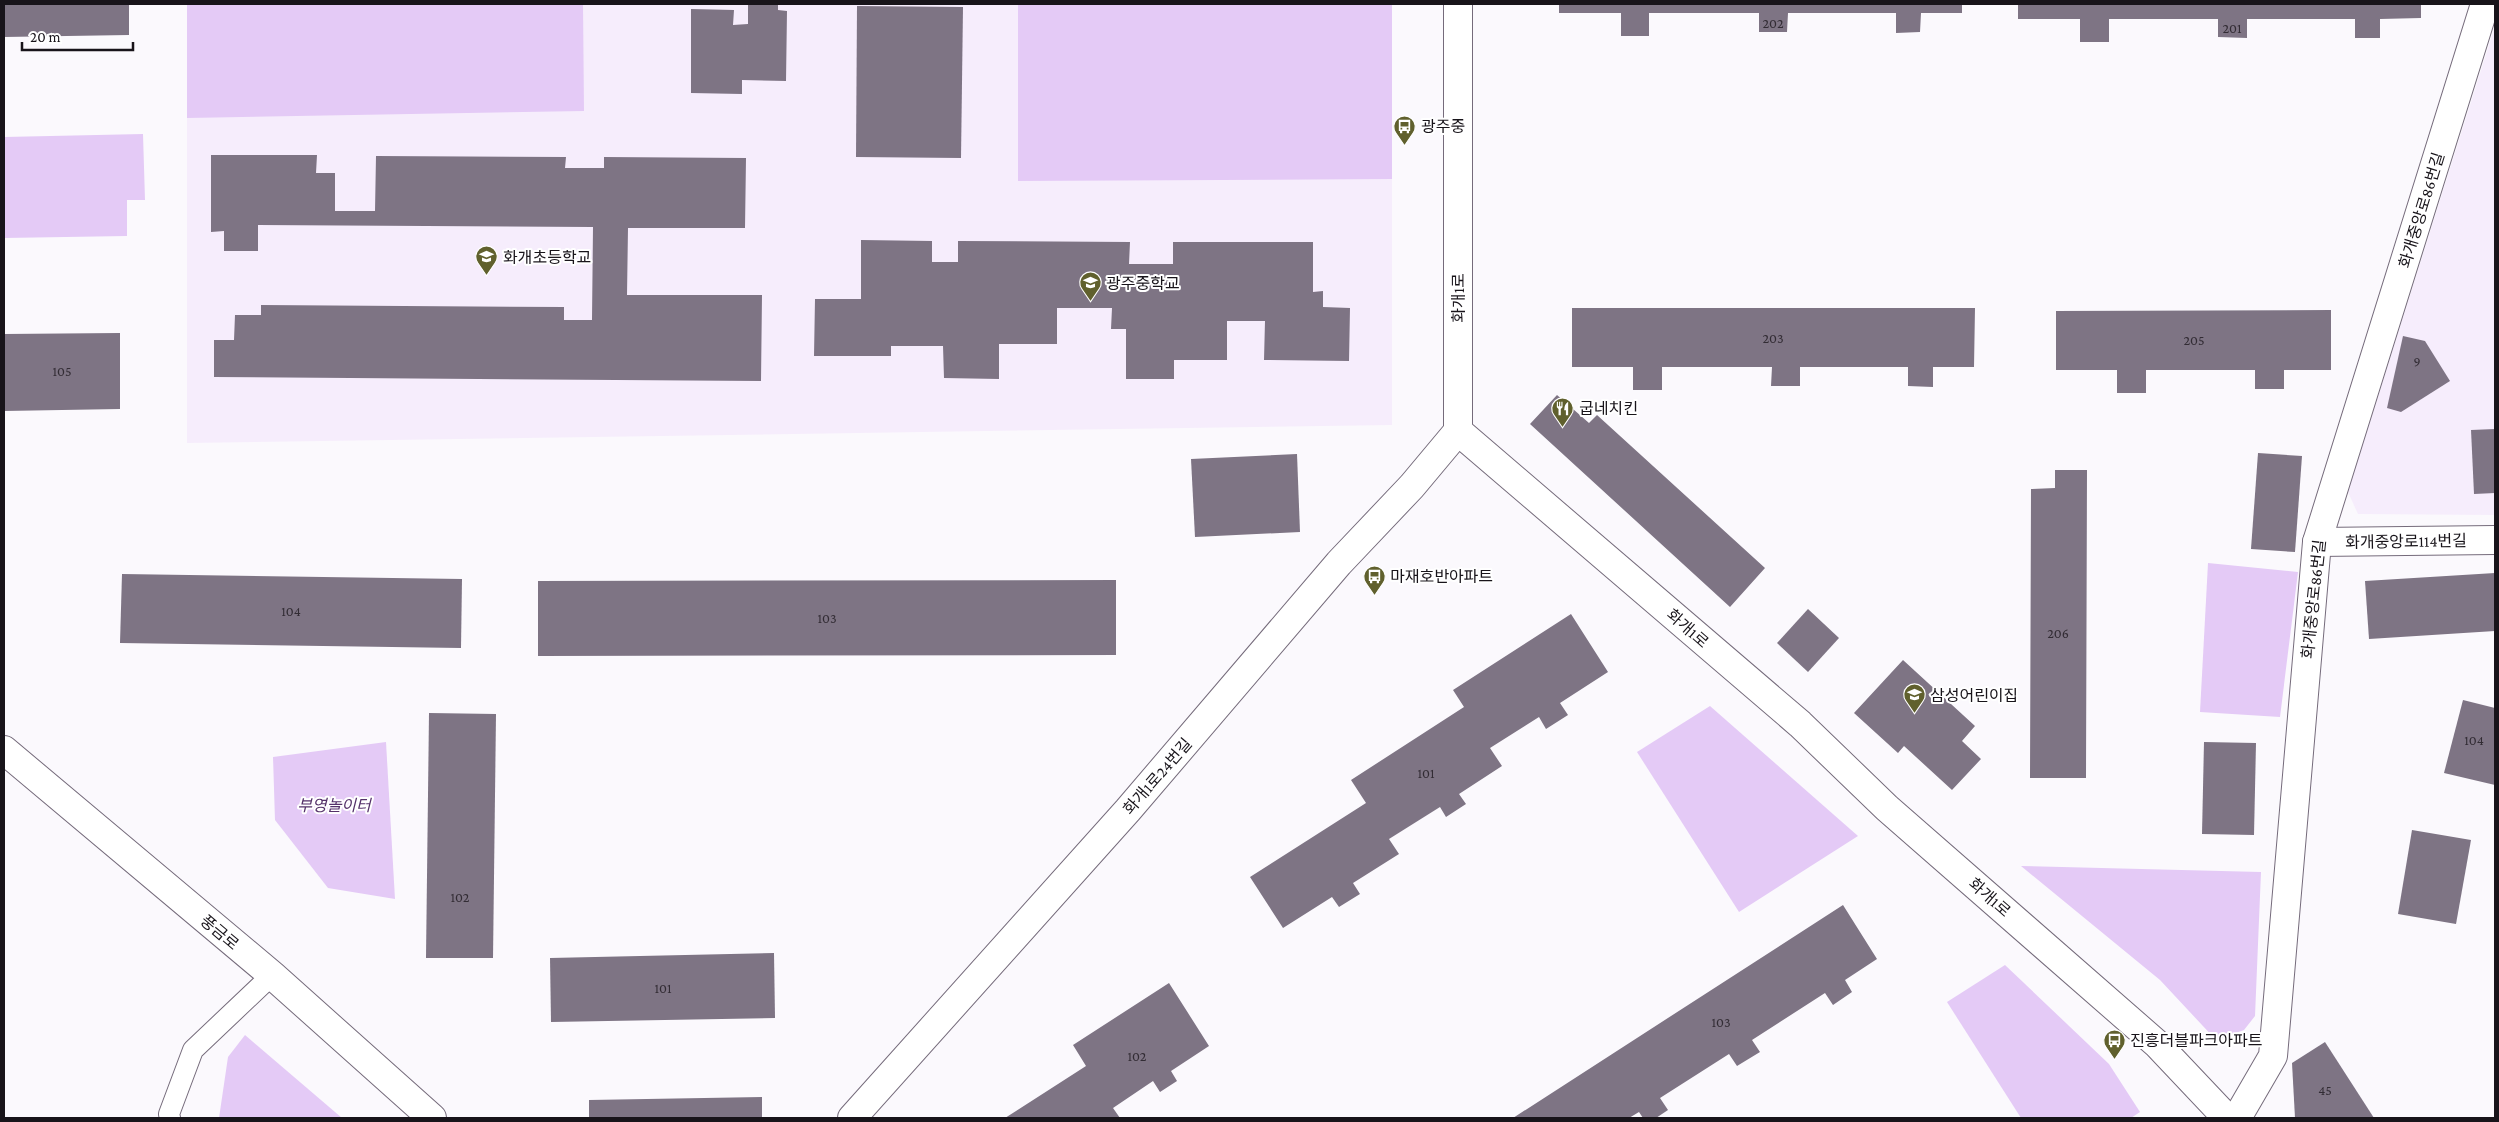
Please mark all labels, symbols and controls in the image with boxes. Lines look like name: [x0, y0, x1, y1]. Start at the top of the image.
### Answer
house number: 202: [1762, 15, 1784, 31]
scale bar: [22, 20, 134, 52]
house number: 201: [2222, 20, 2242, 36]
text: 20 m: [30, 29, 61, 45]
bus stop icon: 광주중: [1393, 114, 1417, 145]
place label: 광주중: [1421, 118, 1465, 135]
street label: 화개중앙로86번길: [2396, 150, 2447, 270]
school or university icon: 화개초등학교: [475, 245, 499, 276]
place label: 화개초등학교: [503, 249, 591, 266]
school or university icon: 광주중학교: [1078, 271, 1102, 302]
street label: 화개1로: [1450, 273, 1467, 323]
place label: 광주중학교: [1106, 275, 1180, 292]
house number: 203: [1762, 330, 1784, 346]
house number: 205: [2183, 332, 2205, 348]
house number: 9: [2413, 353, 2421, 369]
house number: 105: [52, 363, 72, 379]
restaurant icon: 굽네치킨: [1551, 396, 1575, 427]
place label: 굽네치킨: [1579, 400, 1638, 417]
street label: 화개중앙로114번길: [2345, 532, 2467, 551]
street label: 화개중앙로86번길: [2299, 539, 2328, 660]
bus stop icon: 마재호반아파트: [1362, 564, 1386, 595]
place label: 마재호반아파트: [1390, 568, 1493, 585]
house number: 104: [281, 603, 301, 619]
street label: 화개1로: [1663, 606, 1712, 651]
house number: 103: [817, 610, 837, 626]
house number: 206: [2047, 625, 2069, 641]
school or university icon: 삼성어린이집: [1902, 683, 1926, 714]
place label: 삼성어린이집: [1930, 687, 2018, 704]
house number: 104: [2464, 732, 2484, 748]
street label: 화개1로24번길: [1120, 735, 1195, 818]
house number: 101: [1417, 765, 1435, 781]
park label: 부영놀이터: [297, 797, 373, 814]
street label: 화개1로: [1965, 875, 2014, 920]
house number: 102: [450, 889, 470, 905]
street label: 풍금로: [197, 912, 242, 953]
house number: 101: [654, 980, 672, 996]
house number: 103: [1711, 1014, 1731, 1030]
bus stop icon: 진흥더블파크아파트: [2102, 1028, 2126, 1059]
place label: 진흥더블파크아파트: [2130, 1032, 2262, 1049]
house number: 102: [1127, 1048, 1147, 1064]
house number: 45: [2318, 1082, 2332, 1098]

